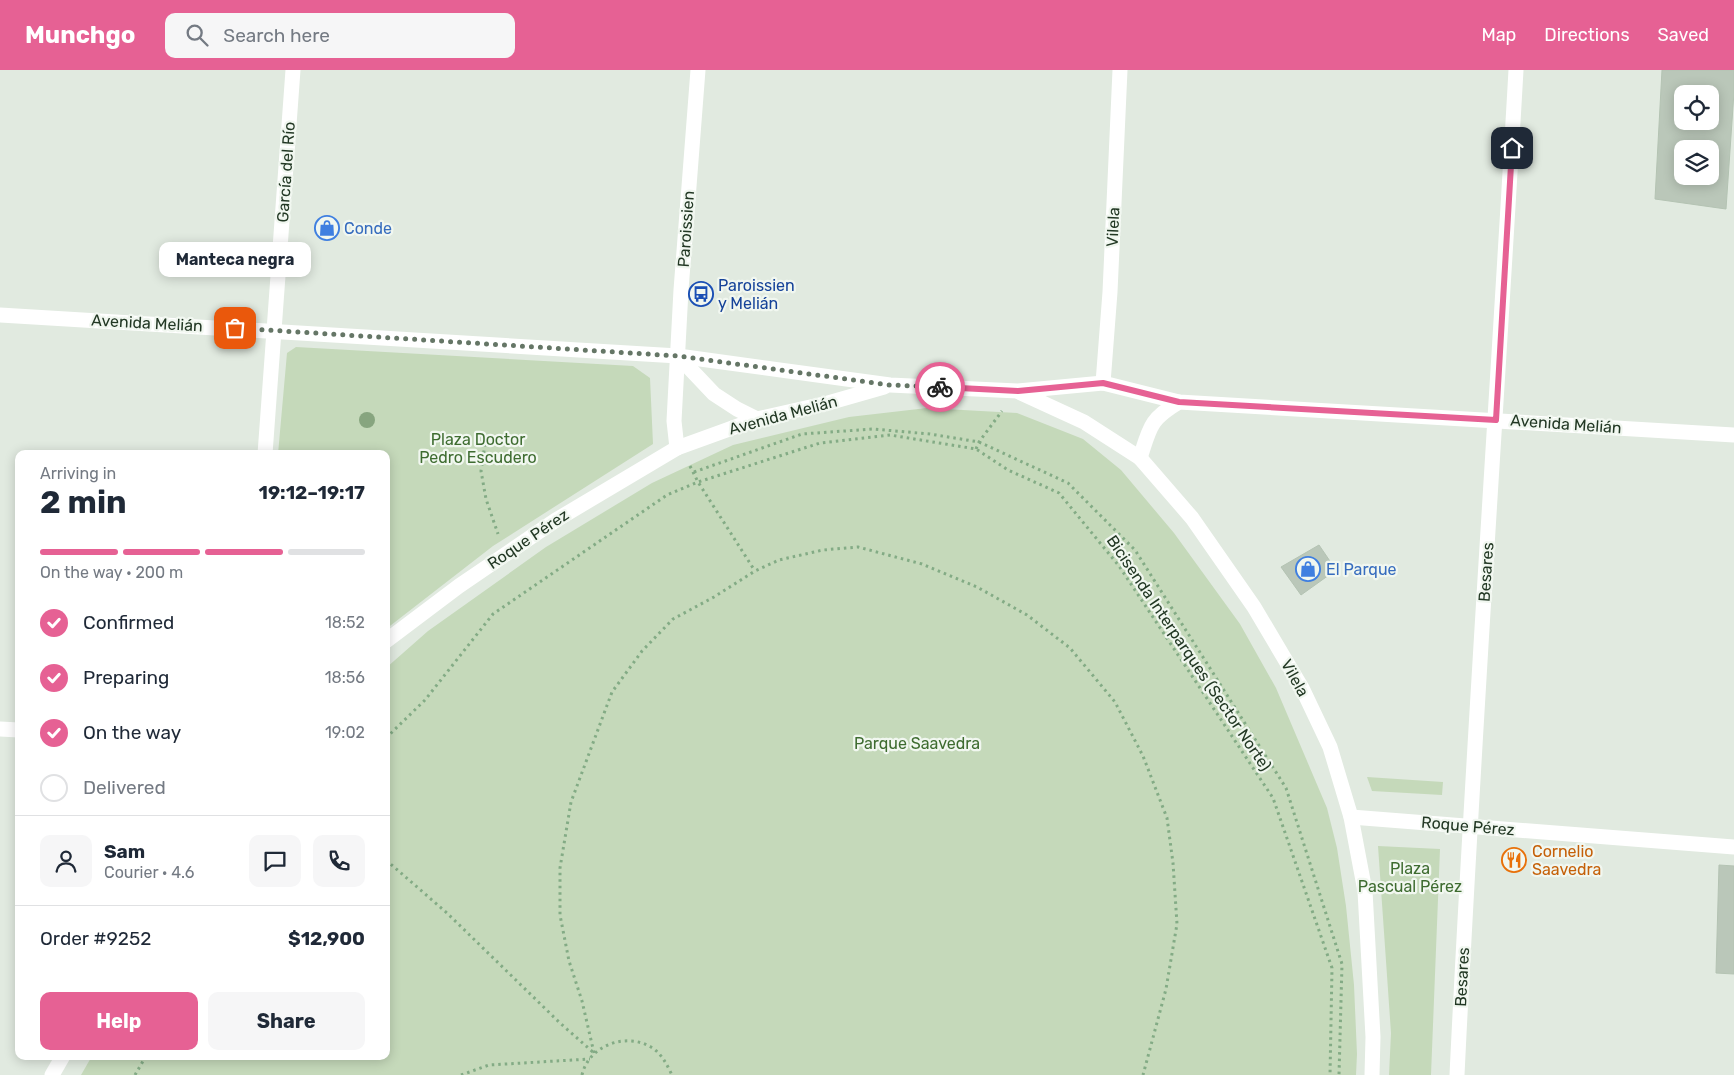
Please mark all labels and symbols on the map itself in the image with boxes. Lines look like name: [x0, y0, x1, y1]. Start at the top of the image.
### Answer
street label: García del Río: [273, 121, 299, 223]
pin: [1491, 127, 1533, 169]
street label: Paroissien: [674, 190, 698, 268]
street label: Vilela: [1102, 207, 1124, 247]
shop icon: Conde: [314, 215, 340, 241]
place label: Conde: [344, 219, 392, 238]
callout: Manteca negra: [159, 243, 311, 278]
place label: Paroissien y Melián: [718, 276, 795, 313]
bus stop icon: Paroissien y Melián: [688, 281, 714, 307]
pin: [214, 307, 256, 349]
street label: Avenida Melián: [91, 311, 203, 335]
courier: [915, 362, 965, 412]
street label: Avenida Melián: [727, 391, 839, 439]
street label: Avenida Melián: [1510, 411, 1622, 437]
park label: Plaza Doctor Pedro Escudero: [419, 430, 537, 467]
street label: Roque Pérez: [484, 505, 572, 573]
street label: Bicisenda Interparques (Sector Norte): [1103, 531, 1275, 775]
street label: Besares: [1474, 542, 1498, 602]
shop icon: El Parque: [1295, 556, 1321, 582]
place label: El Parque: [1326, 560, 1397, 579]
street label: Vilela: [1277, 656, 1313, 700]
park label: Parque Saavedra: [854, 734, 980, 753]
street label: Roque Pérez: [1420, 812, 1516, 840]
place label: Cornelio Saavedra: [1532, 842, 1601, 879]
restaurant icon: Cornelio Saavedra: [1501, 847, 1527, 873]
park label: Plaza Pascual Pérez: [1358, 859, 1462, 896]
street label: Besares: [1451, 947, 1473, 1007]

